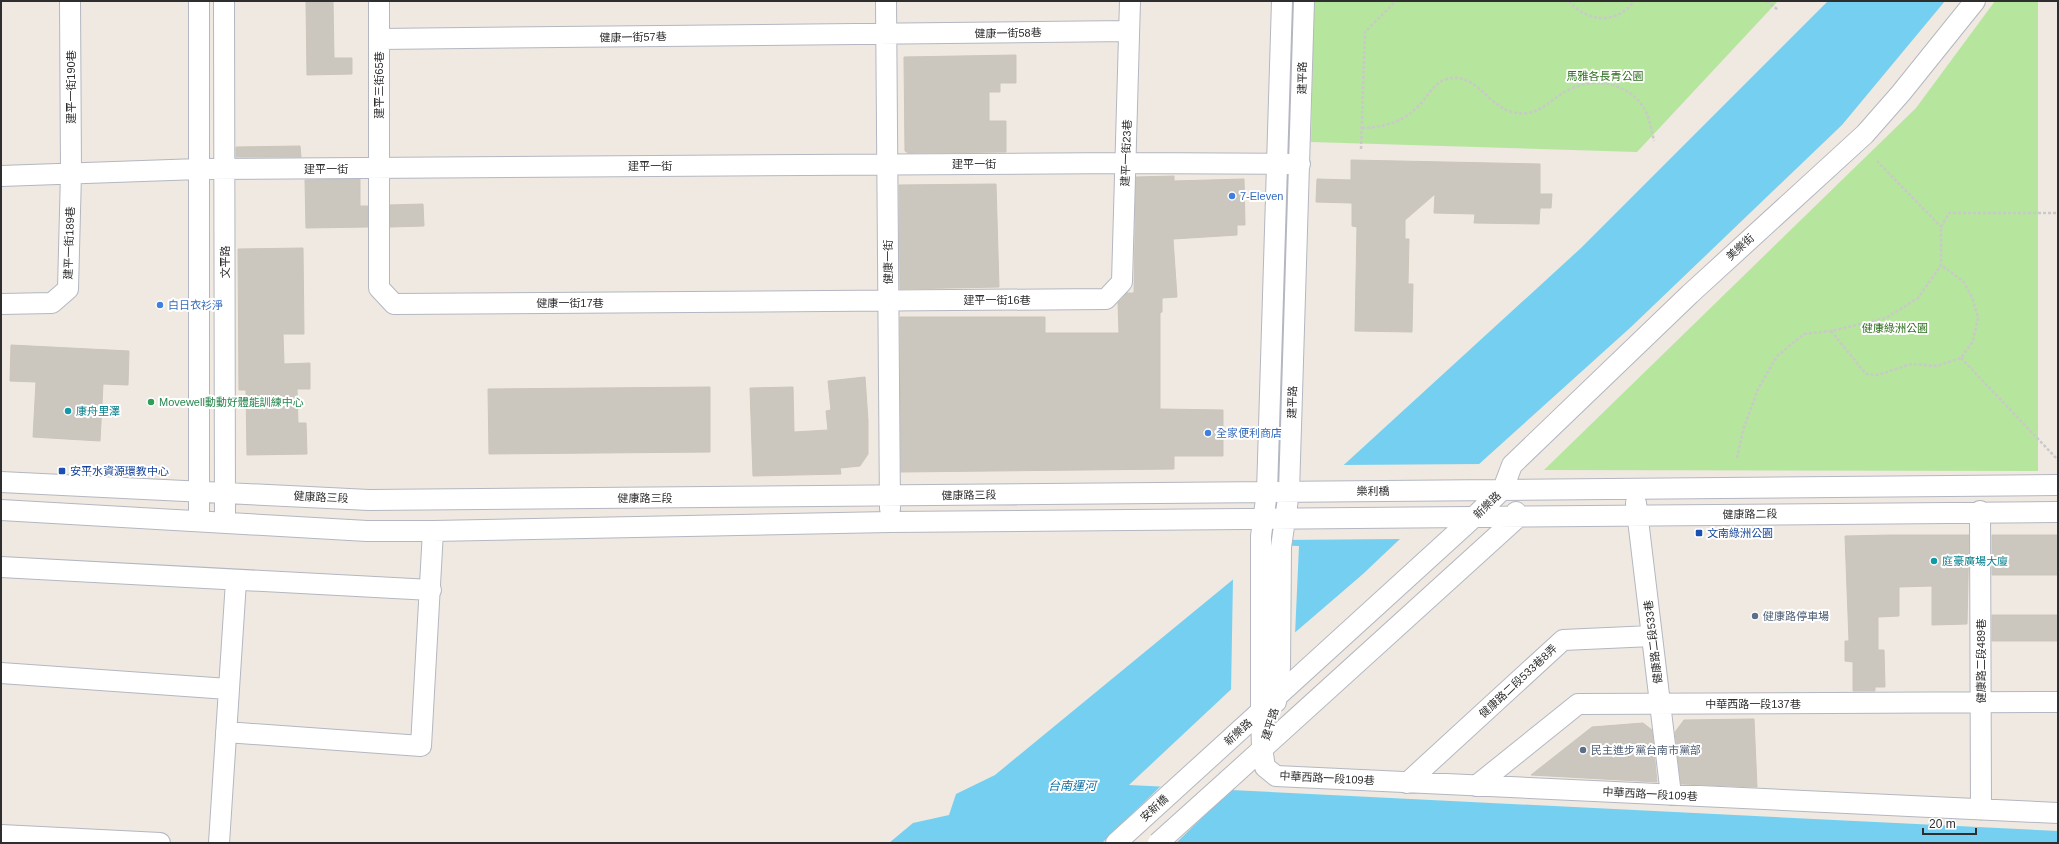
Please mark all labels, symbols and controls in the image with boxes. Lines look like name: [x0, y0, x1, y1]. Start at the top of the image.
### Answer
street label: 健康一街58巷: [974, 26, 1042, 40]
street label: 健康一街57巷: [599, 30, 667, 44]
street label: 建平一街190巷: [65, 50, 77, 124]
street label: 建平三街65巷: [373, 51, 385, 119]
street label: 建平路: [1296, 61, 1308, 95]
park label: 馬雅各長青公園: [1567, 70, 1644, 82]
street label: 建平一街23巷: [1119, 119, 1133, 187]
street label: 建平一街: [952, 158, 996, 170]
street label: 建平一街: [628, 160, 672, 172]
street label: 建平一街: [304, 163, 348, 175]
place label: 7-Eleven: [1240, 190, 1283, 202]
marker: 7-Eleven: [1227, 191, 1237, 201]
street label: 建平一街189巷: [62, 206, 76, 280]
street label: 美樂街: [1724, 232, 1756, 262]
street label: 健康一街: [882, 240, 894, 284]
street label: 文平路: [219, 246, 231, 279]
street label: 建平一街16巷: [963, 294, 1031, 306]
street label: 健康一街17巷: [536, 297, 604, 309]
place label: 白日衣衫淨: [168, 299, 223, 311]
marker: 白日衣衫淨: [155, 300, 165, 310]
park label: 健康綠洲公園: [1862, 322, 1928, 334]
street label: 建平路: [1285, 385, 1299, 419]
place label: Movewell動動好體能訓練中心: [159, 396, 304, 408]
marker: Movewell動動好體能訓練中心: [146, 397, 156, 407]
place label: 康舟里澤: [76, 405, 120, 417]
marker: 康舟里澤: [63, 406, 73, 416]
place label: 全家便利商店: [1216, 427, 1282, 439]
marker: 全家便利商店: [1203, 428, 1213, 438]
place label: 安平水資源環教中心: [70, 465, 169, 477]
marker: 安平水資源環教中心: [57, 466, 67, 476]
street label: 樂利橋: [1357, 485, 1390, 497]
street label: 健康路三段: [941, 489, 997, 501]
street label: 新樂路: [1471, 489, 1503, 521]
street label: 健康路三段: [293, 490, 349, 504]
street label: 健康路三段: [618, 492, 673, 504]
street label: 健康路二段: [1722, 508, 1778, 520]
place label: 文南綠洲公園: [1707, 527, 1773, 539]
marker: 文南綠洲公園: [1694, 528, 1704, 538]
place label: 庭豪廣場大廈: [1942, 555, 2008, 567]
marker: 庭豪廣場大廈: [1929, 556, 1939, 566]
street label: 健康路二段533巷: [1642, 599, 1664, 685]
place label: 健康路停車場: [1763, 610, 1829, 622]
marker: 健康路停車場: [1750, 611, 1760, 621]
street label: 健康路二段489巷: [1975, 619, 1987, 703]
street label: 健康路二段533巷8弄: [1477, 642, 1559, 720]
street label: 中華西路一段137巷: [1705, 698, 1801, 710]
street label: 建平路: [1259, 706, 1281, 742]
street label: 新樂路: [1222, 717, 1254, 747]
place label: 民主進步黨台南市黨部: [1591, 744, 1701, 756]
marker: 民主進步黨台南市黨部: [1578, 745, 1588, 755]
street label: 中華西路一段109巷: [1279, 770, 1375, 786]
water label: 台南運河: [1048, 779, 1098, 793]
street label: 中華西路一段109巷: [1602, 786, 1698, 802]
street label: 安新橋: [1138, 793, 1170, 823]
scale bar: [1923, 810, 1976, 836]
text: 20 m: [1929, 817, 1956, 831]

